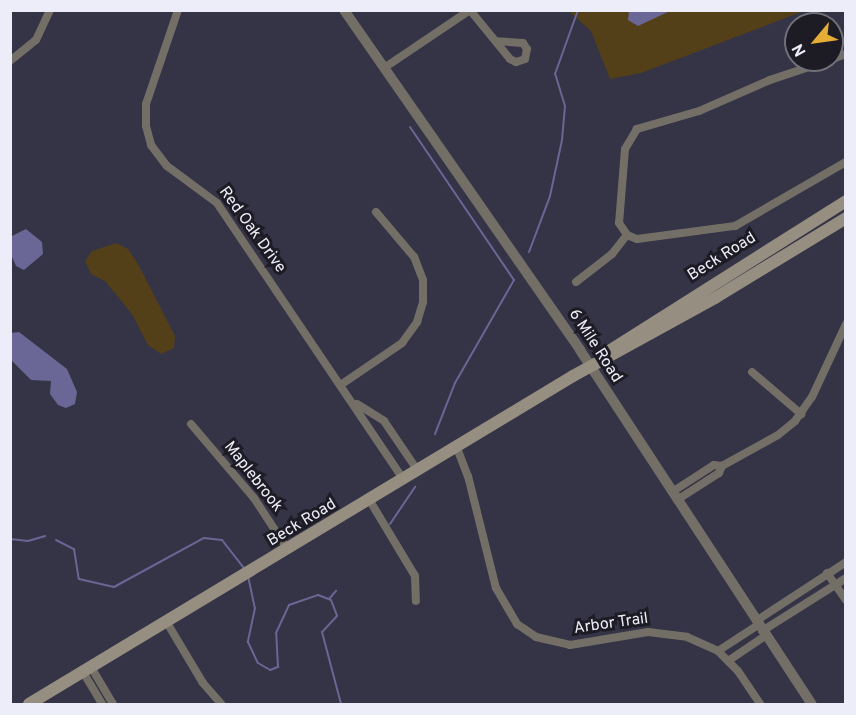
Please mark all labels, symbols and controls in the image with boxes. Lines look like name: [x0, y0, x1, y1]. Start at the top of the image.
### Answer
north arrow: [784, 12, 844, 72]
text: N: [788, 40, 812, 60]
street label: Red Oak Drive: [214, 183, 290, 277]
street label: Beck Road: [684, 229, 760, 285]
street label: 6 Mile Road: [564, 306, 626, 386]
street label: Maplebrook: [220, 438, 286, 516]
street label: Beck Road: [264, 495, 340, 551]
street label: Arbor Trail: [572, 609, 650, 639]

